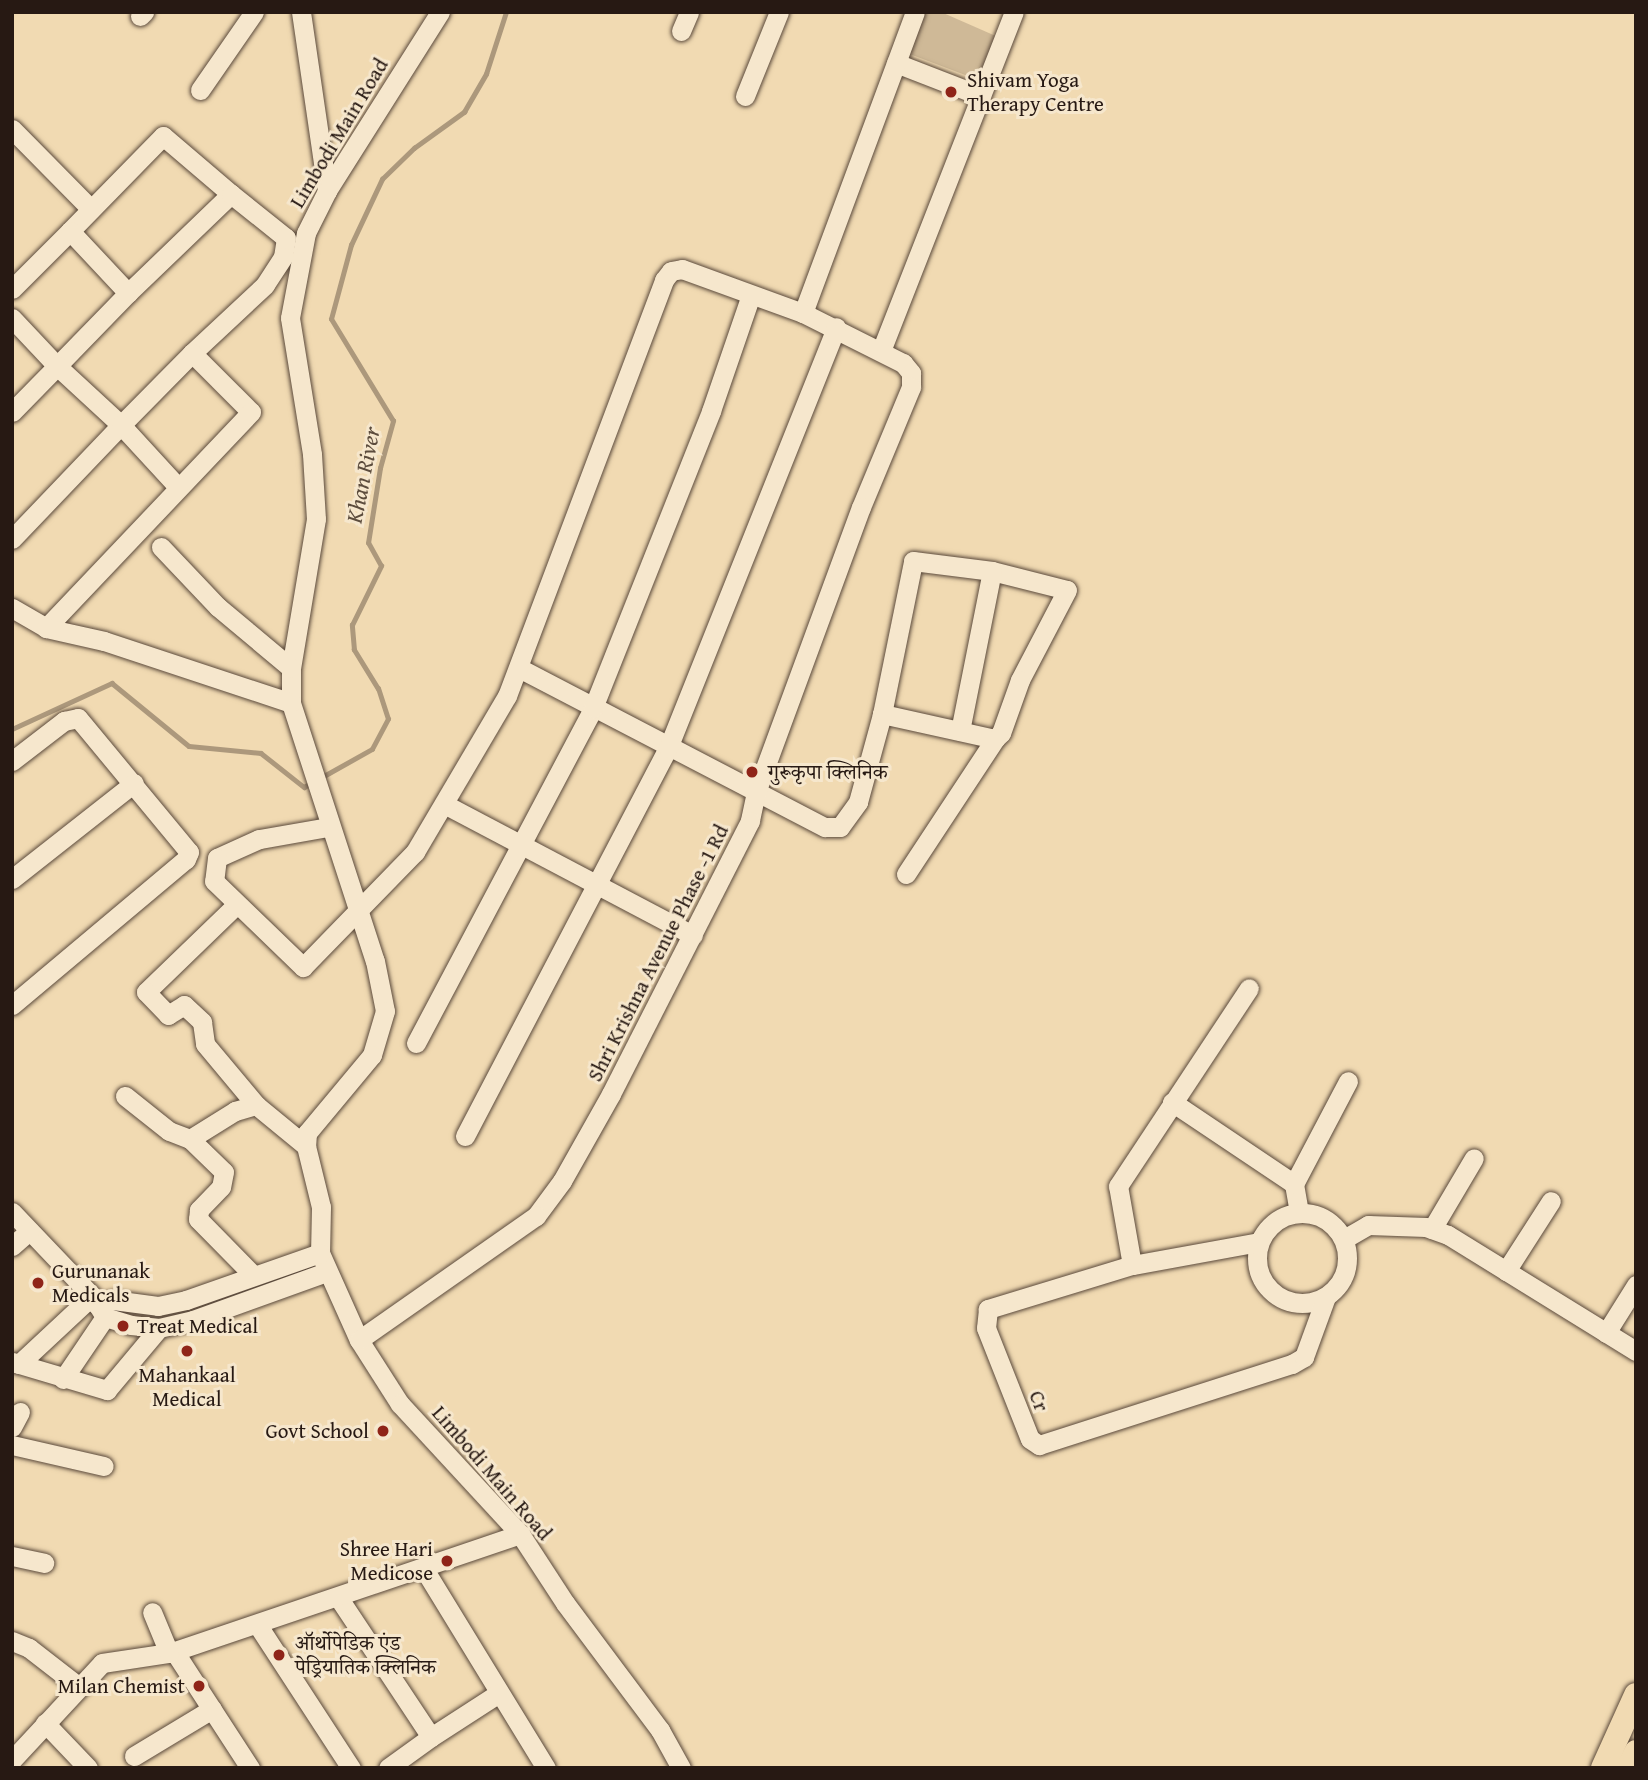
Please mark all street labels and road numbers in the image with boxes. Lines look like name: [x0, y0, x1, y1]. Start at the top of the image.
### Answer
street label: Limbodi Main Road: [284, 54, 394, 212]
street label: Shri Krishna Avenue Phase -1 Rd: [582, 820, 734, 1086]
street label: Cr: [1024, 1387, 1054, 1415]
street label: Limbodi Main Road: [427, 1401, 557, 1545]

